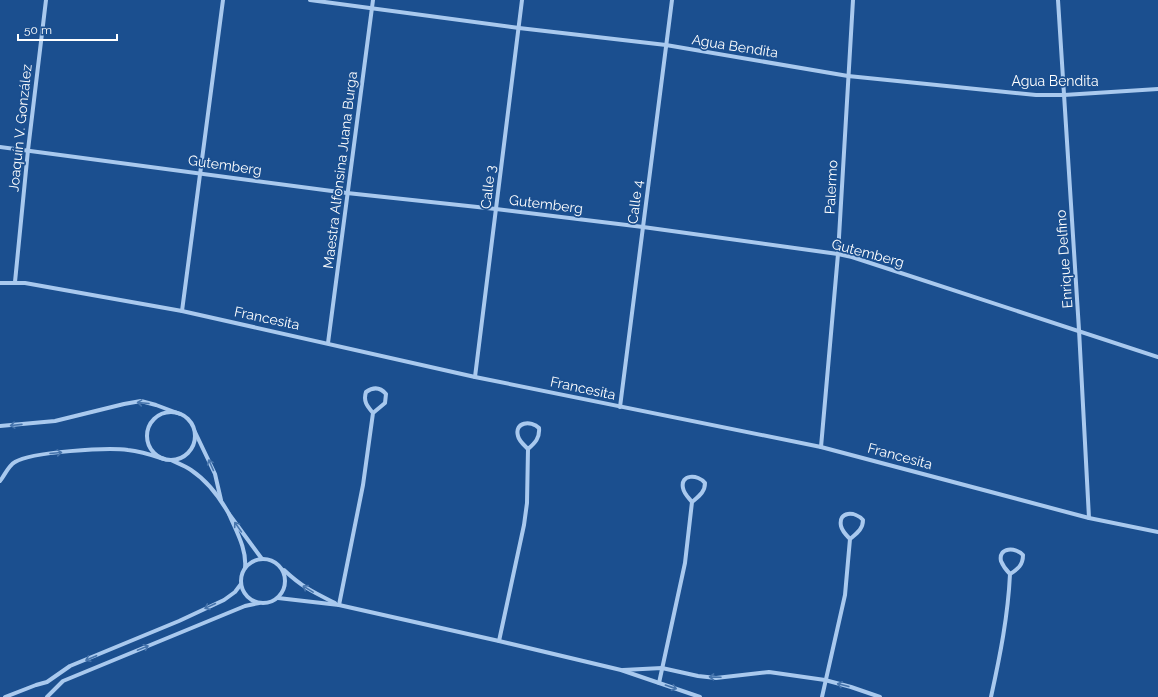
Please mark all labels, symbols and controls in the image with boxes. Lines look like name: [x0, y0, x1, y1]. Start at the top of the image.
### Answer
scale bar: [18, 16, 117, 42]
text: 50 m: [24, 23, 52, 37]
street label: Agua Bendita: [691, 31, 779, 61]
street label: Joaquín V. González: [5, 63, 35, 193]
street label: Maestra Alfonsina Juana Burga: [320, 70, 360, 270]
street label: Agua Bendita: [1011, 73, 1099, 89]
street label: Gutemberg: [187, 152, 263, 178]
street label: Palermo: [822, 159, 840, 215]
street label: Calle 3: [477, 164, 499, 210]
street label: Calle 4: [624, 179, 646, 225]
street label: Gutemberg: [508, 192, 584, 216]
street label: Enrique Delfino: [1053, 209, 1075, 309]
street label: Gutemberg: [830, 236, 906, 270]
street label: Francesita: [233, 303, 301, 333]
street label: Francesita: [549, 373, 617, 403]
one-way arrow: [137, 399, 150, 406]
one-way arrow: [10, 421, 23, 429]
street label: Francesita: [866, 440, 934, 472]
one-way arrow: [49, 450, 62, 457]
one-way arrow: [207, 460, 214, 472]
one-way arrow: [234, 522, 242, 533]
one-way arrow: [303, 585, 314, 593]
one-way arrow: [204, 603, 216, 610]
one-way arrow: [137, 644, 149, 651]
one-way arrow: [85, 654, 97, 662]
one-way arrow: [708, 674, 721, 681]
one-way arrow: [837, 680, 850, 688]
one-way arrow: [664, 684, 677, 691]

